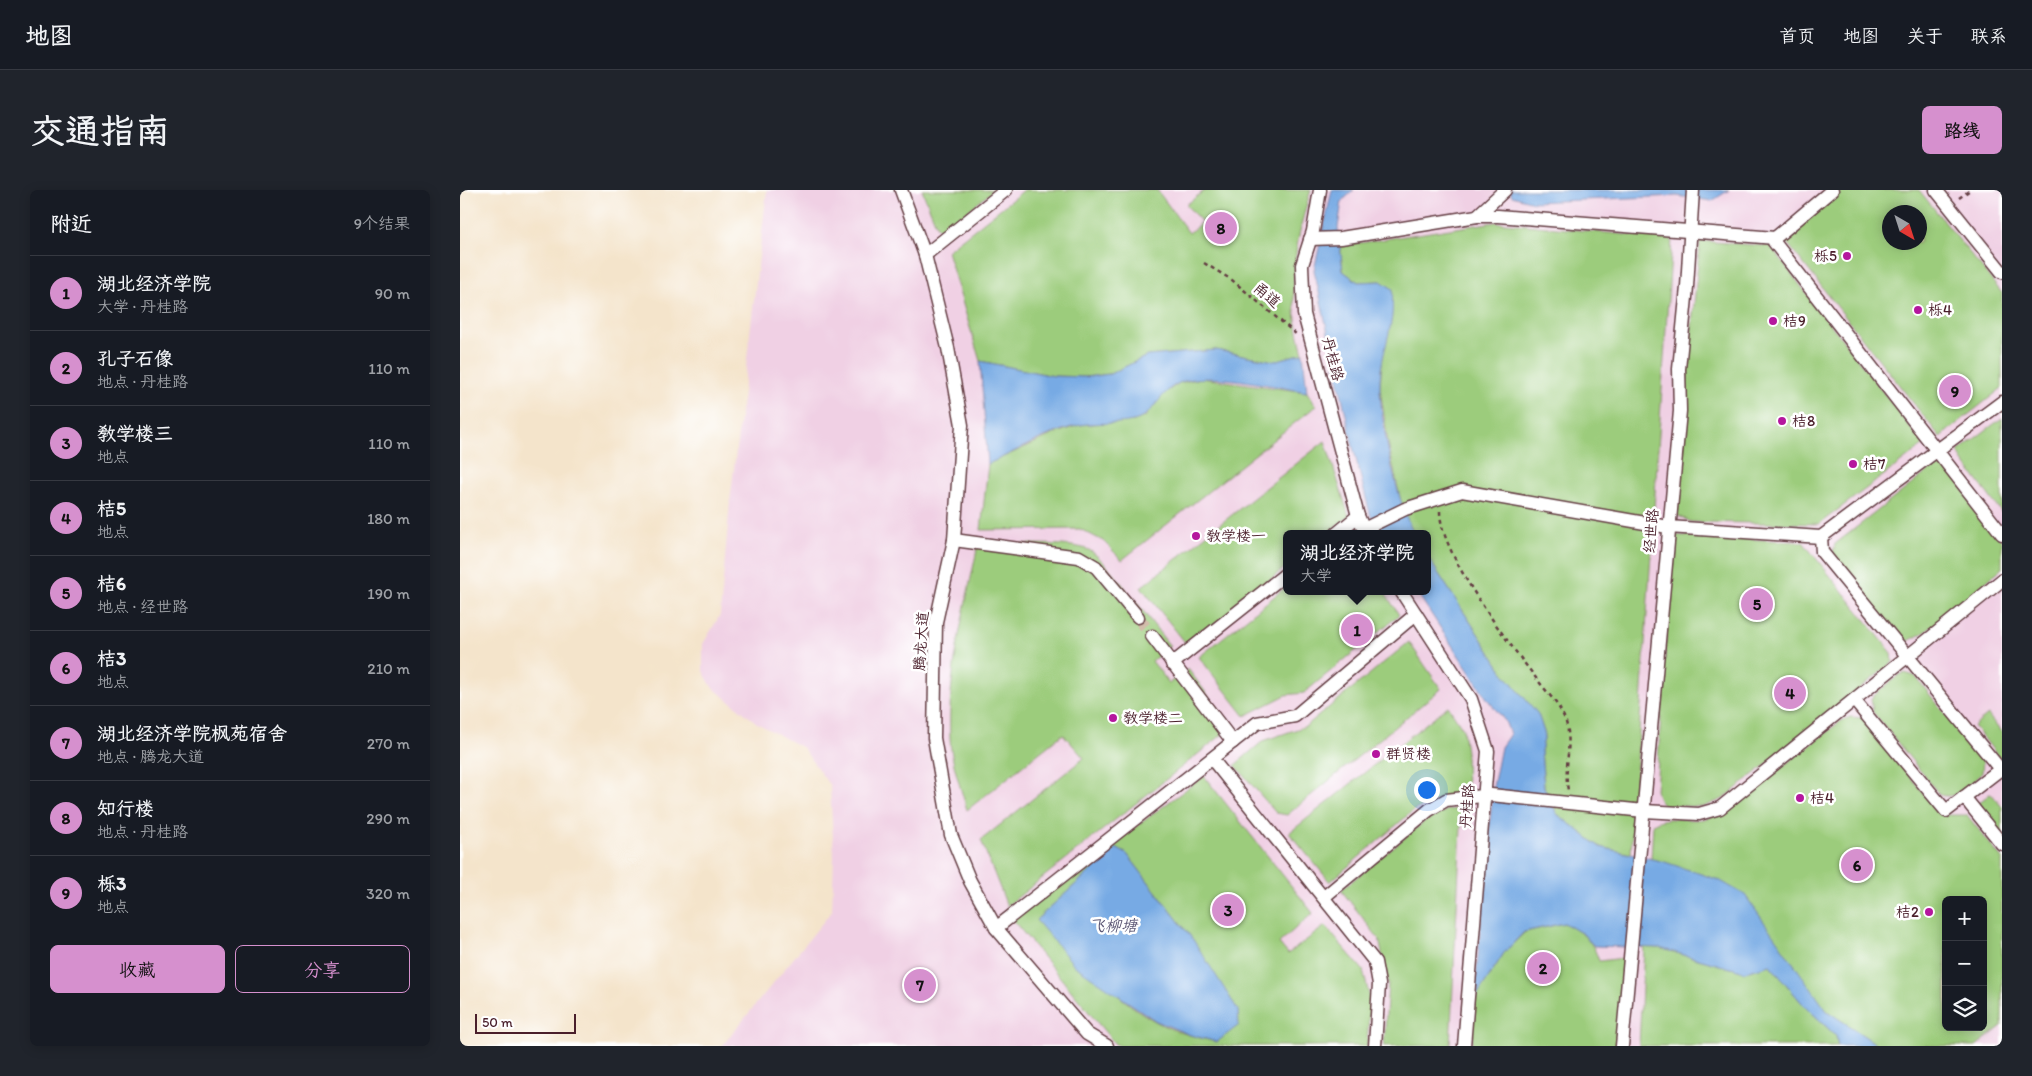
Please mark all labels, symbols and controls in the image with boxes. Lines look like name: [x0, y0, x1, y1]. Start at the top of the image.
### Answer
text: 地图: [25, 21, 73, 50]
text: 首页: [1779, 25, 1815, 47]
text: 地图: [1843, 25, 1879, 47]
text: 关于: [1907, 25, 1943, 47]
text: 联系: [1971, 25, 2007, 47]
button: 路线: [1922, 106, 2002, 154]
text: 交通指南: [30, 110, 170, 152]
north arrow: [1882, 205, 1927, 250]
pin: 8: [1205, 209, 1237, 247]
text: 附近: [50, 211, 92, 236]
text: 9个结果: [354, 214, 410, 233]
place label: 栎5: [1814, 247, 1837, 265]
marker: 栎5: [1841, 250, 1853, 262]
text: 湖北经济学院: [97, 272, 211, 295]
street label: 甬道: [1250, 278, 1284, 312]
text: 1: [62, 284, 70, 303]
text: 90 m: [375, 284, 410, 303]
text: 大学 · 丹桂路: [97, 297, 188, 316]
place label: 栎4: [1928, 301, 1952, 319]
marker: 栎4: [1912, 304, 1924, 316]
place label: 桔9: [1783, 312, 1806, 330]
marker: 桔9: [1767, 315, 1779, 327]
street label: 丹桂路: [1318, 335, 1348, 383]
text: 孔子石像: [97, 347, 173, 370]
text: 2: [62, 359, 70, 378]
text: 110 m: [368, 359, 410, 378]
text: 地点 · 丹桂路: [97, 372, 188, 391]
pin: 9: [1939, 372, 1971, 410]
place label: 桔8: [1792, 412, 1815, 430]
marker: 桔8: [1776, 415, 1788, 427]
text: 教学楼三: [97, 422, 173, 445]
text: 3: [62, 434, 70, 453]
text: 110 m: [368, 434, 410, 453]
text: 地点: [97, 447, 129, 466]
place label: 桔7: [1863, 455, 1886, 473]
marker: 桔7: [1847, 458, 1859, 470]
text: 桔5: [97, 497, 126, 520]
street label: 经世路: [1640, 508, 1662, 554]
text: 4: [61, 509, 71, 528]
text: 180 m: [367, 509, 410, 528]
text: 地点: [97, 522, 129, 541]
place label: 教学楼一: [1206, 527, 1266, 545]
marker: 教学楼一: [1190, 530, 1202, 542]
popup: [1283, 530, 1431, 595]
text: 湖北经济学院: [1300, 541, 1414, 564]
text: 大学: [1300, 566, 1332, 585]
text: 桔6: [97, 572, 126, 595]
text: 5: [62, 584, 70, 603]
text: 190 m: [367, 584, 410, 603]
pin: 5: [1741, 585, 1773, 623]
text: 地点 · 经世路: [97, 597, 188, 616]
street label: 腾龙大道: [910, 610, 932, 672]
pin: 1: [1341, 611, 1373, 649]
text: 桔3: [97, 647, 126, 670]
text: 6: [62, 659, 70, 678]
text: 210 m: [367, 659, 410, 678]
text: 地点: [97, 672, 129, 691]
pin: 4: [1774, 674, 1806, 712]
place label: 教学楼二: [1123, 709, 1183, 727]
marker: 教学楼二: [1107, 712, 1119, 724]
text: 湖北经济学院枫苑宿舍: [97, 722, 287, 745]
text: 7: [62, 734, 70, 753]
text: 270 m: [367, 734, 410, 753]
place label: 群贤楼: [1386, 745, 1431, 763]
text: 地点 · 腾龙大道: [97, 747, 204, 766]
marker: 群贤楼: [1370, 748, 1382, 760]
your location: [1414, 777, 1440, 803]
street label: 丹桂路: [1456, 783, 1478, 829]
place label: 桔4: [1810, 789, 1834, 807]
marker: 桔4: [1794, 792, 1806, 804]
text: 知行楼: [97, 797, 154, 820]
text: 8: [62, 809, 70, 828]
text: 290 m: [366, 809, 410, 828]
text: 地点 · 丹桂路: [97, 822, 188, 841]
pin: 6: [1841, 846, 1873, 884]
text: 栎3: [97, 872, 126, 895]
text: 9: [62, 884, 70, 903]
text: 320 m: [366, 884, 410, 903]
pin: 3: [1212, 891, 1244, 929]
map controls: [1942, 896, 1987, 1031]
button: +: [1942, 896, 1987, 941]
text: 地点: [97, 897, 129, 916]
place label: 桔2: [1896, 903, 1919, 921]
marker: 桔2: [1923, 906, 1935, 918]
water label: 飞柳塘: [1089, 916, 1139, 935]
button: −: [1942, 941, 1987, 986]
button: 收藏: [50, 945, 225, 993]
button: 分享: [235, 945, 410, 993]
pin: 2: [1527, 949, 1559, 987]
pin: 7: [904, 966, 936, 1004]
button: layers: [1942, 986, 1987, 1031]
scale bar: [475, 1011, 576, 1034]
text: 50 m: [482, 1014, 513, 1031]

